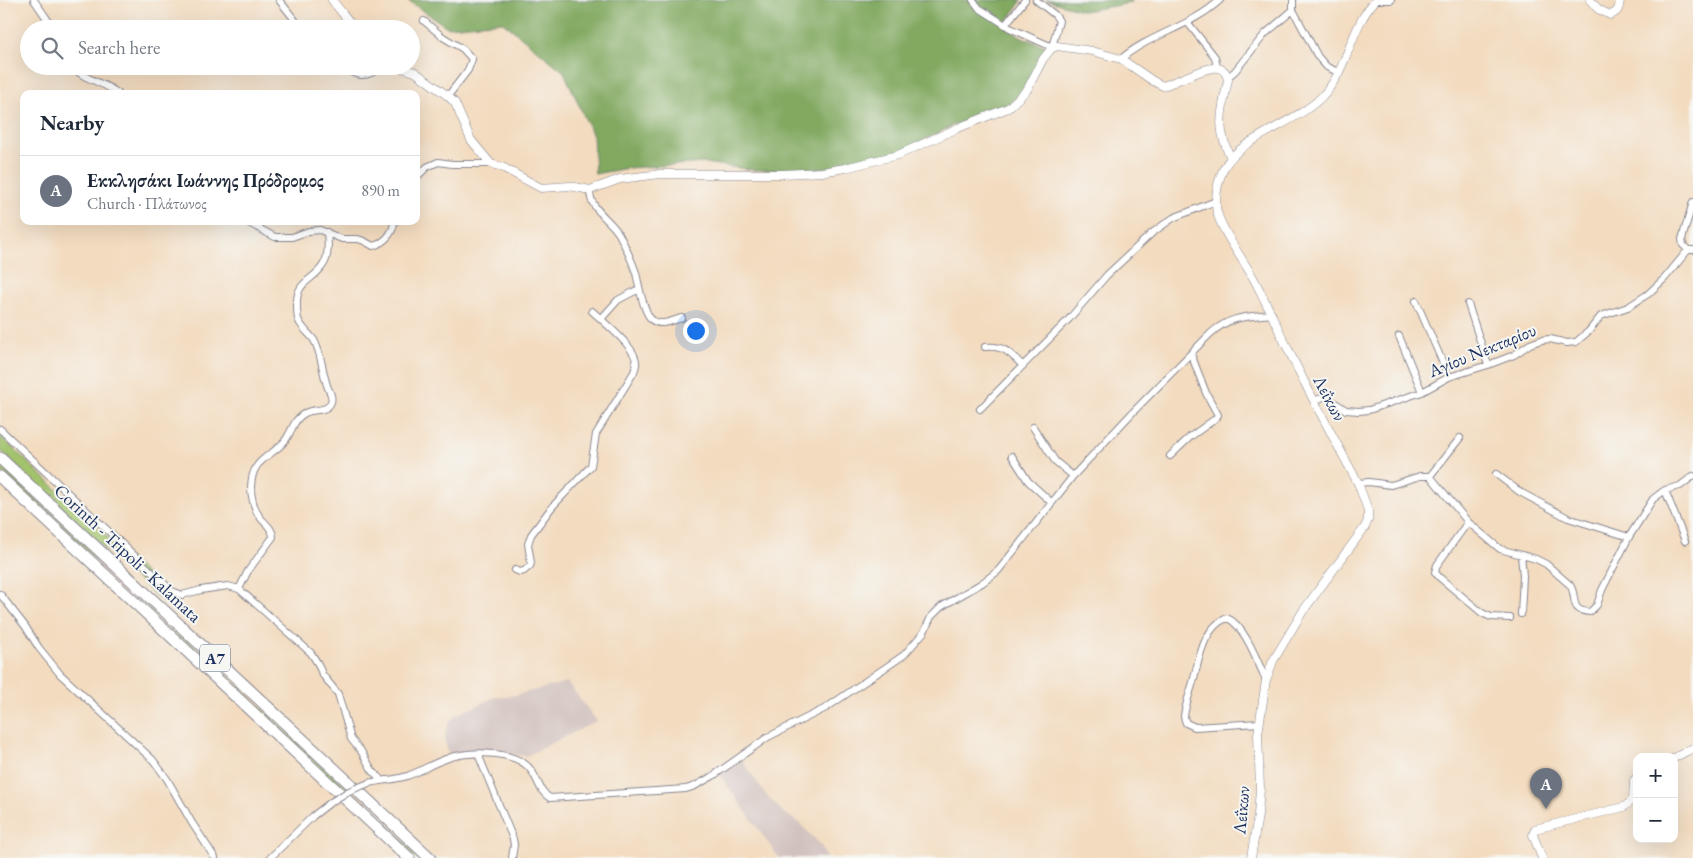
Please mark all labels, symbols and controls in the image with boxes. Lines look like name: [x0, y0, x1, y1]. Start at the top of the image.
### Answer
search box: [20, 20, 420, 75]
icon: search: [38, 34, 66, 62]
text: Search here: [78, 35, 160, 60]
text: Nearby: [40, 109, 104, 136]
text: Εκκλησάκι Ιωάννης Πρόδρομος: [87, 168, 324, 193]
text: A: [50, 180, 62, 201]
text: 890 m: [361, 180, 400, 201]
text: Church · Πλάτωνος: [87, 193, 207, 214]
your location: [683, 318, 709, 344]
street label: Αγίου Νεκταρίου: [1424, 318, 1539, 382]
street label: Λεΐκων: [1308, 370, 1352, 425]
street label: Corinth - Tripoli - Kalamata: [50, 479, 207, 628]
road number: Α7: [200, 644, 230, 671]
map controls: [1633, 753, 1678, 843]
button: +: [1633, 753, 1678, 798]
pin: A: [1530, 768, 1562, 809]
street label: Λεΐκων: [1227, 785, 1255, 836]
button: −: [1633, 798, 1678, 843]

